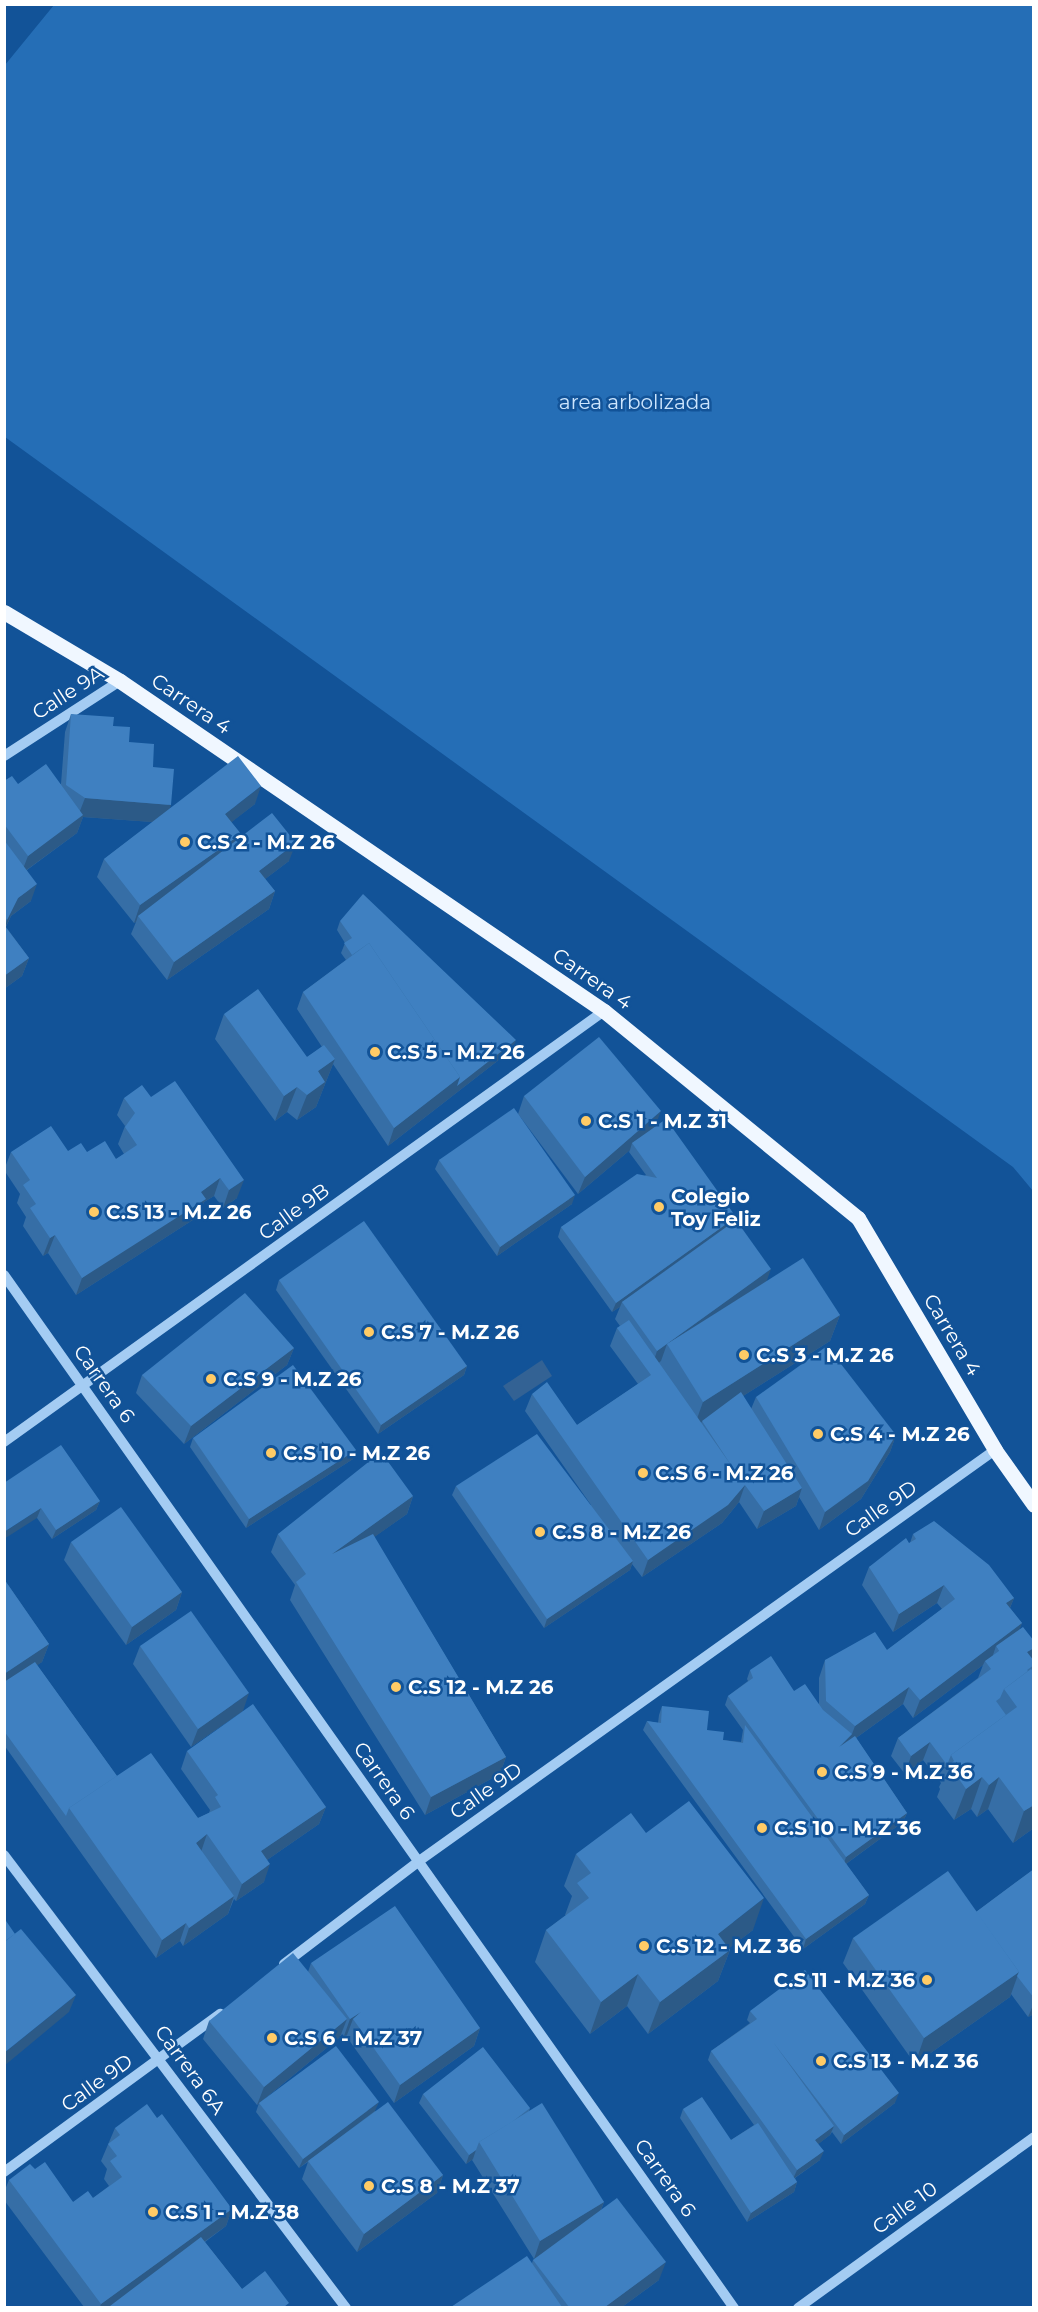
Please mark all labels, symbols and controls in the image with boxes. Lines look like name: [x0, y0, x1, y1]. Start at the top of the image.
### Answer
park label: area arbolizada: [559, 390, 711, 414]
street label: Calle 9A: [28, 661, 108, 725]
street label: Carrera 4: [147, 669, 235, 739]
place label: C.S 2 - M.Z 26: [197, 830, 335, 854]
marker: C.S 2 - M.Z 26: [178, 835, 192, 849]
street label: Carrera 4: [548, 943, 636, 1015]
place label: C.S 5 - M.Z 26: [387, 1040, 525, 1064]
marker: C.S 5 - M.Z 26: [368, 1045, 382, 1059]
place label: C.S 1 - M.Z 31: [598, 1109, 727, 1133]
marker: C.S 1 - M.Z 31: [579, 1114, 593, 1128]
street label: Calle 9B: [254, 1178, 334, 1246]
place label: Colegio Toy Feliz: [671, 1184, 761, 1231]
place label: C.S 13 - M.Z 26: [106, 1200, 252, 1224]
marker: Colegio Toy Feliz: [652, 1200, 666, 1214]
marker: C.S 13 - M.Z 26: [87, 1205, 101, 1219]
street label: Carrera 4: [918, 1290, 986, 1380]
place label: C.S 7 - M.Z 26: [381, 1320, 519, 1344]
marker: C.S 7 - M.Z 26: [362, 1325, 376, 1339]
street label: Carrera 6: [68, 1340, 140, 1428]
place label: C.S 3 - M.Z 26: [756, 1343, 894, 1367]
marker: C.S 3 - M.Z 26: [737, 1348, 751, 1362]
place label: C.S 9 - M.Z 26: [223, 1367, 362, 1391]
marker: C.S 9 - M.Z 26: [204, 1372, 218, 1386]
place label: C.S 4 - M.Z 26: [830, 1422, 970, 1446]
marker: C.S 4 - M.Z 26: [811, 1427, 825, 1441]
place label: C.S 10 - M.Z 26: [283, 1441, 430, 1465]
marker: C.S 10 - M.Z 26: [264, 1446, 278, 1460]
place label: C.S 6 - M.Z 26: [655, 1461, 794, 1485]
marker: C.S 6 - M.Z 26: [636, 1466, 650, 1480]
street label: Calle 9D: [840, 1475, 922, 1543]
place label: C.S 8 - M.Z 26: [552, 1520, 691, 1544]
marker: C.S 8 - M.Z 26: [533, 1525, 547, 1539]
place label: C.S 12 - M.Z 26: [408, 1675, 553, 1699]
marker: C.S 12 - M.Z 26: [389, 1680, 403, 1694]
street label: Carrera 6: [348, 1737, 420, 1825]
street label: Calle 9D: [445, 1757, 527, 1825]
place label: C.S 9 - M.Z 36: [834, 1760, 973, 1784]
marker: C.S 9 - M.Z 36: [815, 1765, 829, 1779]
place label: C.S 10 - M.Z 36: [774, 1816, 921, 1840]
marker: C.S 10 - M.Z 36: [755, 1821, 769, 1835]
place label: C.S 12 - M.Z 36: [656, 1934, 802, 1958]
marker: C.S 12 - M.Z 36: [637, 1939, 651, 1953]
place label: C.S 11 - M.Z 36: [773, 1968, 915, 1992]
marker: C.S 11 - M.Z 36: [920, 1973, 934, 1987]
street label: Carrera 6A: [150, 2021, 230, 2119]
place label: C.S 6 - M.Z 37: [284, 2026, 422, 2050]
marker: C.S 6 - M.Z 37: [265, 2031, 279, 2045]
street label: Calle 9D: [57, 2049, 137, 2117]
place label: C.S 13 - M.Z 36: [833, 2049, 979, 2073]
marker: C.S 13 - M.Z 36: [814, 2054, 828, 2068]
street label: Carrera 6: [629, 2134, 701, 2222]
place label: C.S 8 - M.Z 37: [381, 2174, 520, 2198]
street label: Calle 10: [868, 2176, 942, 2240]
marker: C.S 8 - M.Z 37: [362, 2179, 376, 2193]
place label: C.S 1 - M.Z 38: [165, 2200, 299, 2224]
marker: C.S 1 - M.Z 38: [146, 2205, 160, 2219]

